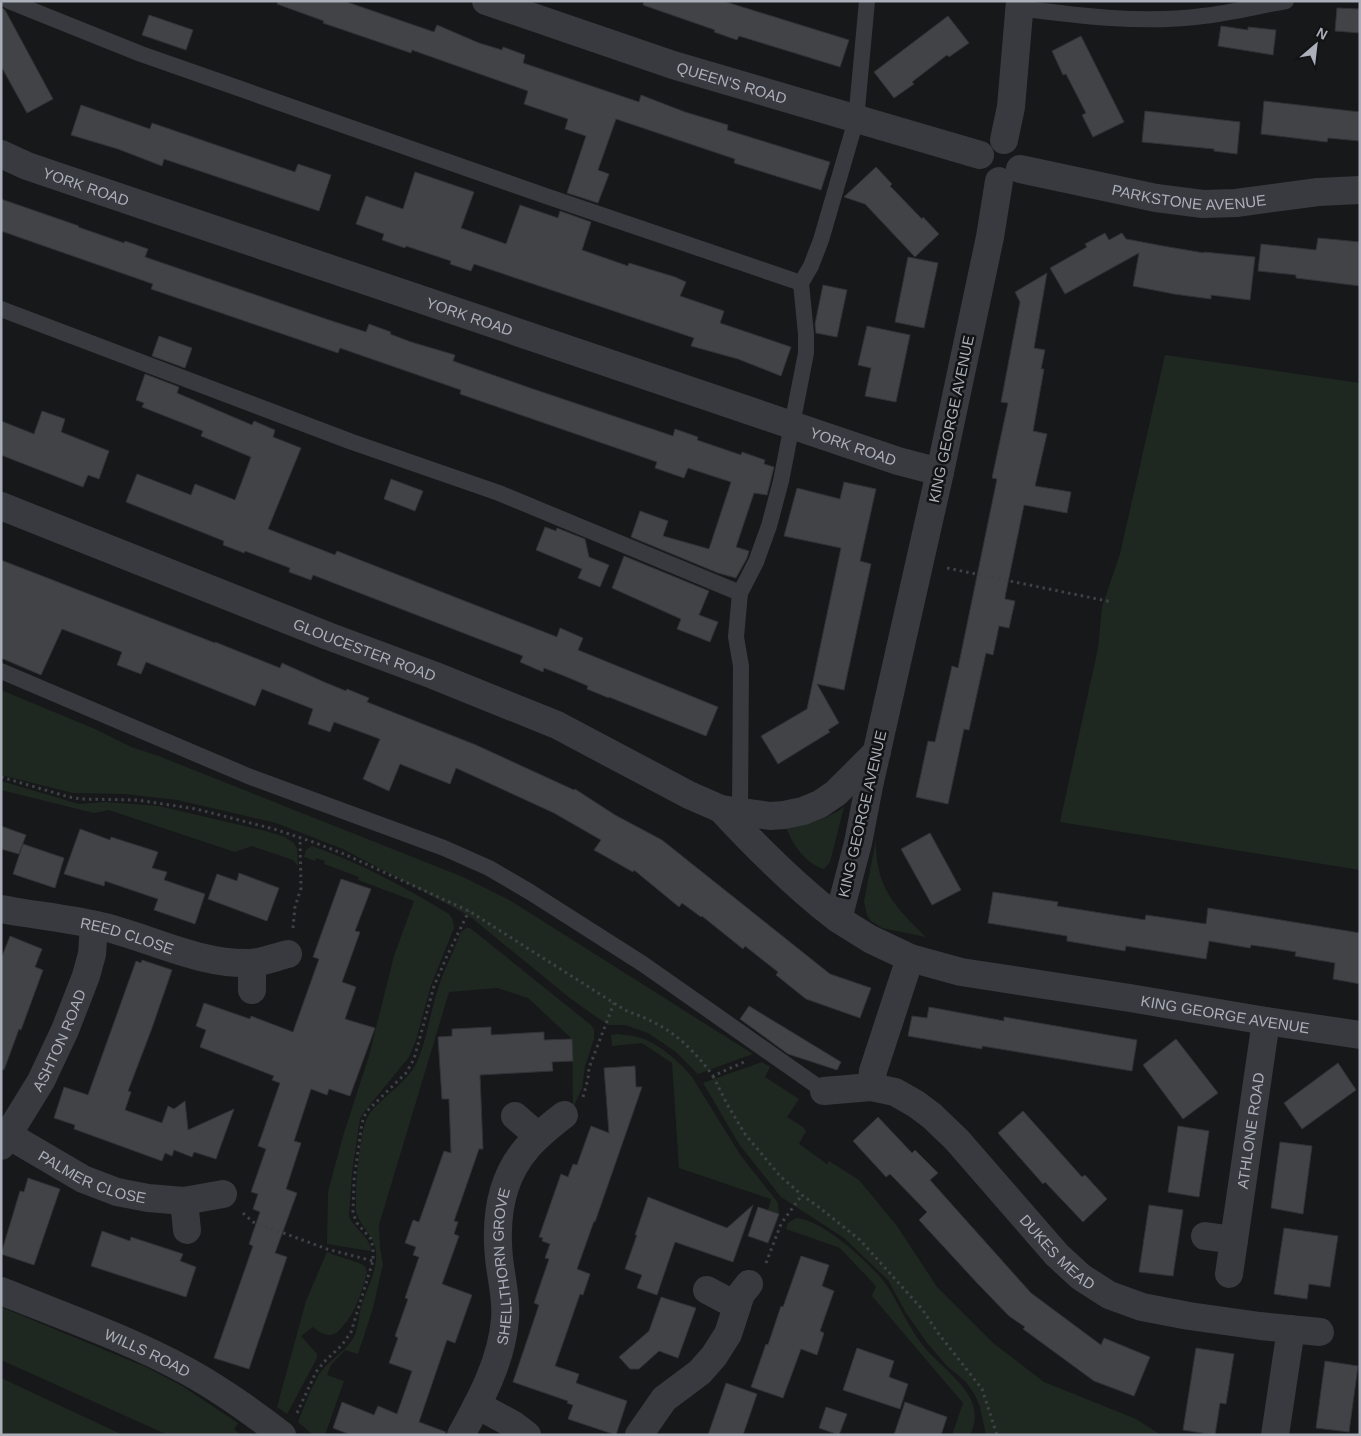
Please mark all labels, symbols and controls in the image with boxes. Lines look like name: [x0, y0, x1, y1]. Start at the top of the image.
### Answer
north arrow: [1291, 20, 1341, 70]
text: N: [1314, 24, 1330, 43]
street label: QUEEN'S ROAD: [675, 58, 789, 106]
street label: YORK ROAD: [41, 164, 132, 209]
street label: PARKSTONE AVENUE: [1111, 180, 1267, 213]
street label: YORK ROAD: [424, 293, 515, 338]
street label: KING GEORGE AVENUE: [925, 334, 977, 504]
street label: YORK ROAD: [808, 423, 899, 468]
street label: GLOUCESTER ROAD: [291, 615, 439, 684]
street label: KING GEORGE AVENUE: [835, 729, 889, 899]
street label: REED CLOSE: [79, 913, 176, 957]
street label: ASHTON ROAD: [28, 986, 89, 1094]
street label: KING GEORGE AVENUE: [1140, 991, 1311, 1036]
street label: ATHLONE ROAD: [1233, 1071, 1267, 1190]
street label: PALMER CLOSE: [36, 1146, 148, 1206]
street label: SHELLTHORN GROVE: [489, 1186, 514, 1347]
street label: DUKES MEAD: [1017, 1211, 1099, 1293]
street label: WILLS ROAD: [102, 1325, 194, 1380]

